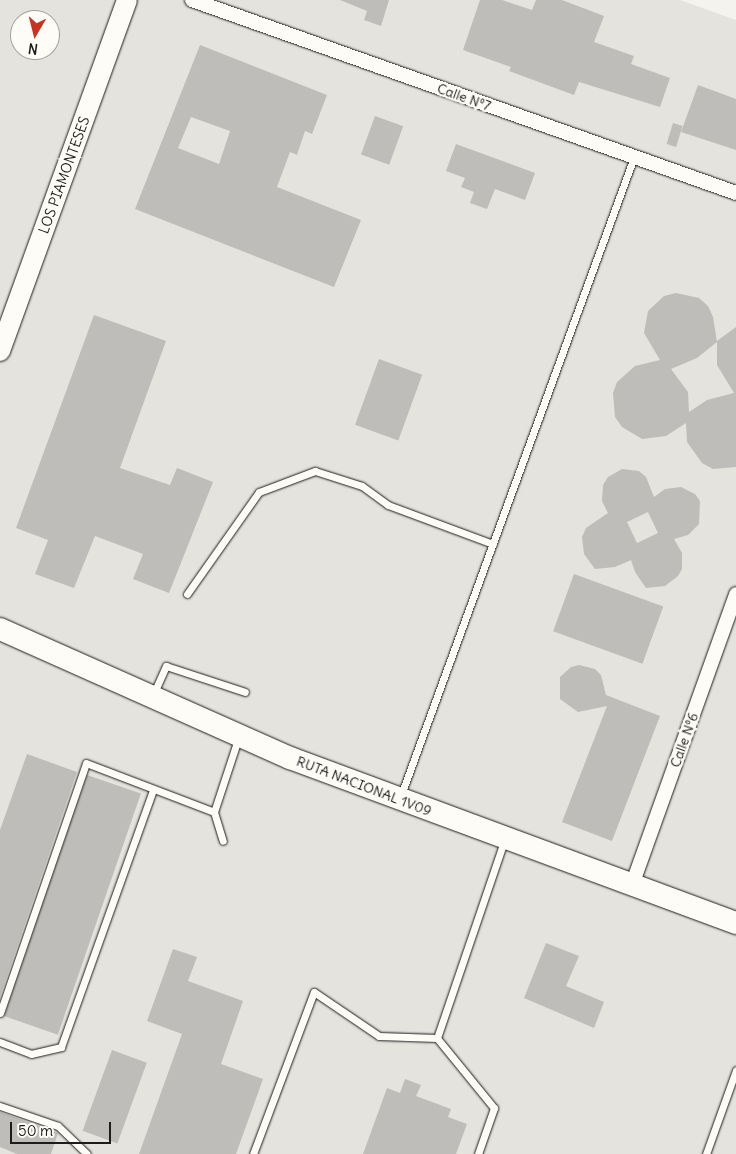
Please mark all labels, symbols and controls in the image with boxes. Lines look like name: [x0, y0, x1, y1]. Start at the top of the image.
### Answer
north arrow: [10, 10, 60, 60]
text: N: [27, 39, 39, 58]
street label: Calle Nº7: [435, 80, 493, 114]
street label: LOS PIAMONTESES: [35, 114, 93, 236]
street label: Calle Nº6: [666, 710, 702, 770]
street label: RUTA NACIONAL 1V09: [294, 752, 434, 820]
scale bar: [12, 1112, 114, 1144]
text: 50 m: [18, 1121, 53, 1140]

